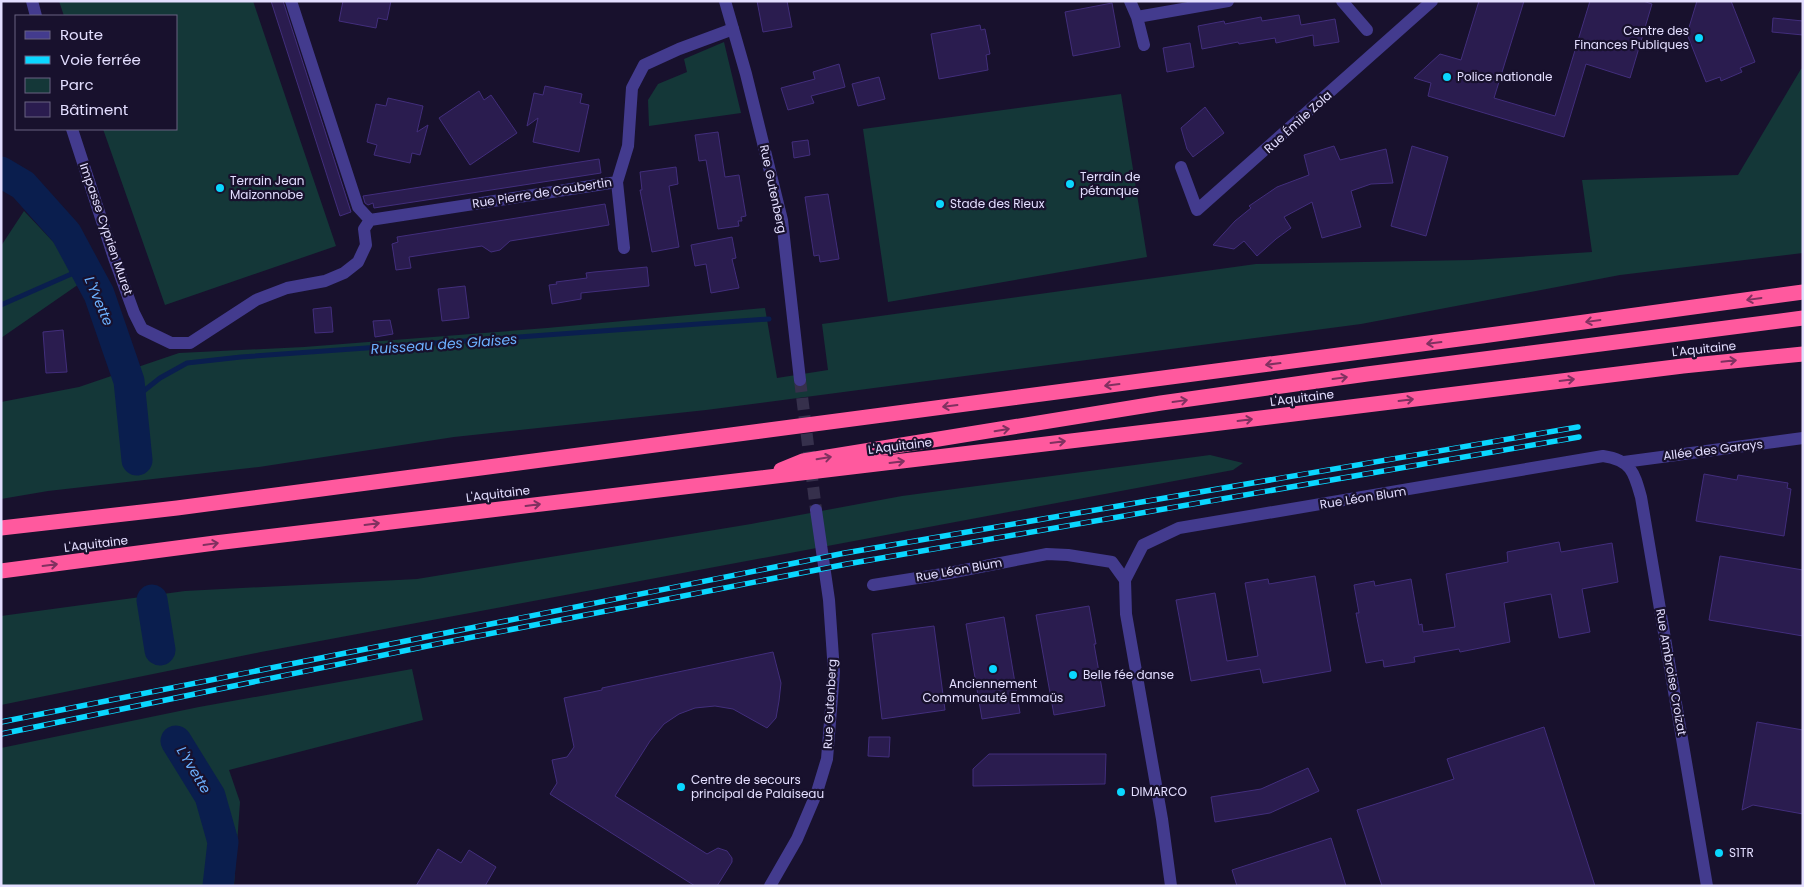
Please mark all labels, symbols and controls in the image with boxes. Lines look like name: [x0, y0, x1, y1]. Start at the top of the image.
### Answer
legend: [15, 15, 178, 130]
place label: Centre des Finances Publiques: [1574, 22, 1689, 53]
text: Route: [60, 24, 103, 45]
marker: Centre des Finances Publiques: [1693, 32, 1705, 44]
text: Voie ferrée: [60, 49, 141, 70]
place label: Police nationale: [1457, 68, 1552, 85]
marker: Police nationale: [1441, 71, 1453, 83]
text: Parc: [60, 74, 94, 95]
street label: Rue Émile Zola: [1260, 87, 1335, 157]
text: Bâtiment: [60, 99, 128, 120]
street label: Rue Gutenberg: [756, 143, 791, 235]
street label: Impasse Cyprien Muret: [76, 160, 137, 297]
place label: Terrain de pétanque: [1080, 168, 1140, 199]
place label: Terrain Jean Maizonnobe: [230, 172, 304, 203]
street label: Rue Pierre de Coubertin: [471, 173, 613, 212]
marker: Terrain de pétanque: [1064, 178, 1076, 190]
marker: Terrain Jean Maizonnobe: [214, 182, 226, 194]
place label: Stade des Rieux: [950, 195, 1045, 212]
marker: Stade des Rieux: [934, 198, 946, 210]
water label: L'Yvette: [80, 273, 118, 329]
one-way arrow: [1747, 294, 1763, 304]
one-way arrow: [1586, 316, 1602, 326]
water label: Ruisseau des Glaises: [370, 329, 518, 359]
street label: L'Aquitaine: [1671, 337, 1737, 360]
one-way arrow: [1426, 338, 1442, 348]
one-way arrow: [1720, 356, 1736, 366]
one-way arrow: [1265, 359, 1281, 369]
one-way arrow: [1332, 373, 1348, 383]
one-way arrow: [1559, 375, 1575, 385]
one-way arrow: [1104, 380, 1120, 390]
street label: L'Aquitaine: [1269, 385, 1335, 410]
one-way arrow: [1398, 395, 1414, 405]
one-way arrow: [1171, 396, 1187, 406]
one-way arrow: [943, 401, 959, 411]
one-way arrow: [1236, 415, 1252, 425]
one-way arrow: [994, 424, 1010, 434]
street label: L'Aquitaine: [867, 433, 933, 458]
street label: Allée des Garays: [1662, 435, 1764, 464]
one-way arrow: [1050, 437, 1066, 447]
one-way arrow: [816, 453, 832, 463]
one-way arrow: [888, 457, 904, 467]
street label: L'Aquitaine: [465, 481, 531, 506]
street label: Rue Léon Blum: [1319, 482, 1407, 513]
one-way arrow: [525, 500, 541, 510]
one-way arrow: [364, 519, 380, 529]
street label: L'Aquitaine: [63, 531, 129, 556]
one-way arrow: [202, 539, 218, 549]
street label: Rue Léon Blum: [915, 554, 1003, 585]
one-way arrow: [41, 560, 57, 570]
street label: Rue Ambroise Croizat: [1652, 607, 1691, 737]
street label: Rue Gutenberg: [819, 658, 840, 749]
marker: Anciennement Communauté Emmaüs: [987, 663, 999, 675]
place label: Belle fée danse: [1083, 666, 1174, 683]
marker: Belle fée danse: [1067, 669, 1079, 681]
place label: Anciennement Communauté Emmaüs: [923, 675, 1063, 706]
water label: L'Yvette: [172, 743, 216, 798]
place label: Centre de secours principal de Palaiseau: [691, 771, 824, 802]
marker: Centre de secours principal de Palaiseau: [675, 781, 687, 793]
place label: DIMARCO: [1131, 783, 1187, 800]
marker: DIMARCO: [1115, 786, 1127, 798]
place label: S1TR: [1729, 844, 1754, 861]
marker: S1TR: [1713, 847, 1725, 859]

